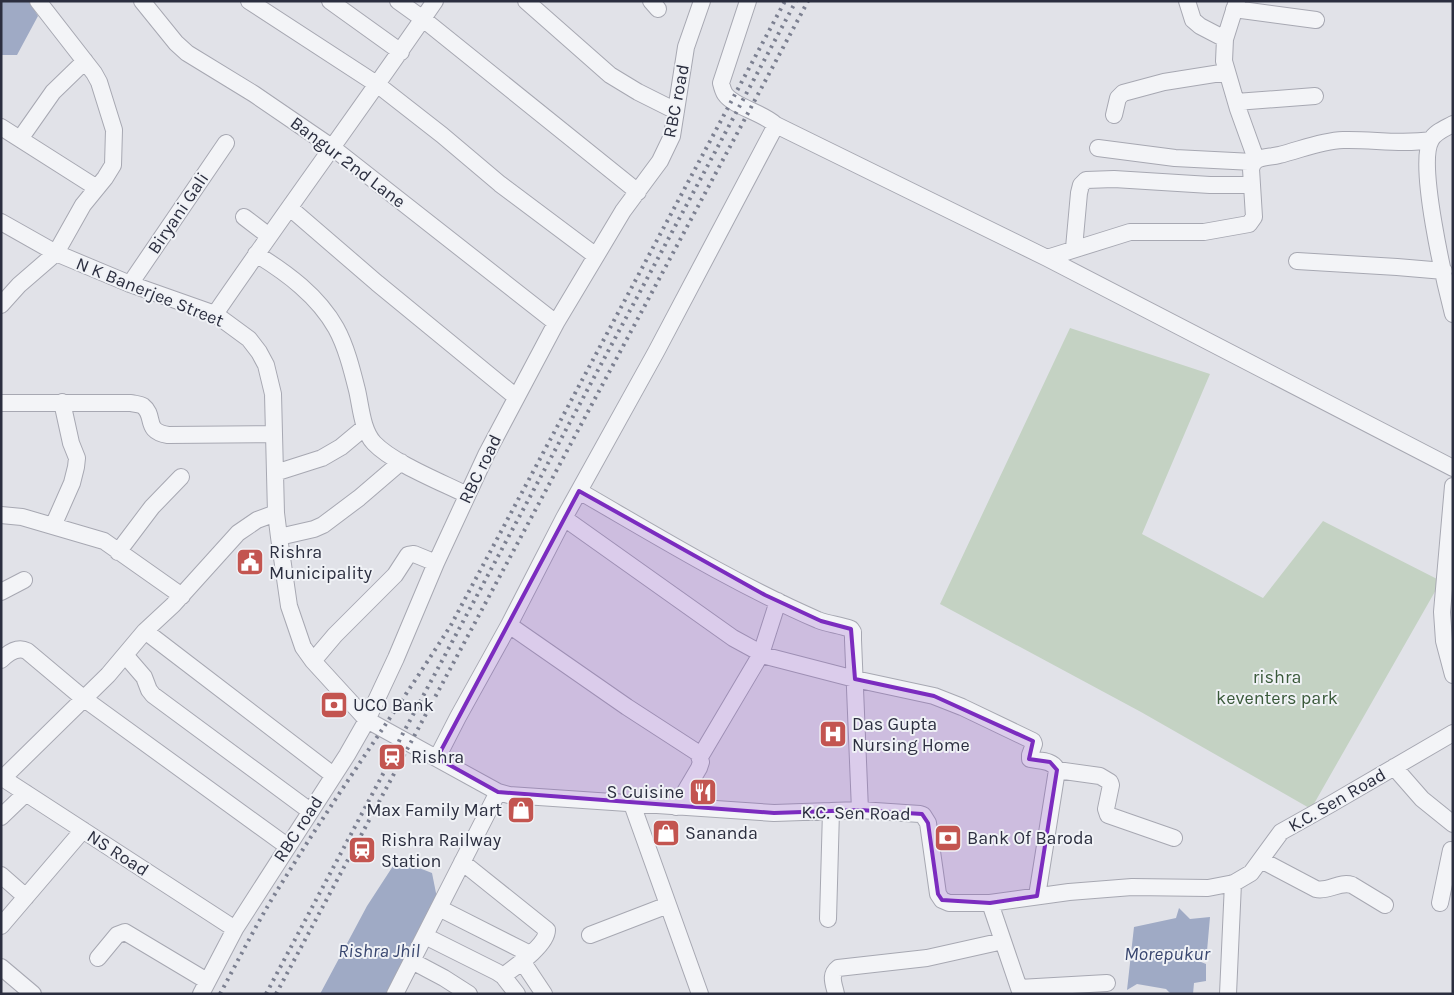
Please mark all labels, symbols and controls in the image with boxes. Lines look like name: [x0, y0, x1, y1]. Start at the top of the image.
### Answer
street label: RBC road: [658, 62, 694, 140]
street label: Bangur 2nd Lane: [286, 112, 410, 212]
street label: Biryani Gali: [143, 168, 213, 258]
street label: N K Banerjee Street: [73, 252, 227, 332]
street label: RBC road: [454, 431, 506, 507]
place label: Rishra Municipality: [269, 541, 373, 584]
public building icon: Rishra Municipality: [235, 547, 265, 577]
park label: rishra keventers park: [1216, 666, 1338, 709]
bank icon: UCO Bank: [319, 690, 349, 720]
place label: UCO Bank: [353, 694, 434, 716]
place label: Das Gupta Nursing Home: [852, 713, 970, 756]
hospital icon: Das Gupta Nursing Home: [818, 719, 848, 749]
station icon: Rishra: [377, 742, 407, 772]
place label: Rishra: [411, 746, 464, 768]
street label: K.C. Sen Road: [1284, 763, 1390, 837]
restaurant icon: S Cuisine: [688, 777, 718, 807]
place label: S Cuisine: [607, 781, 684, 803]
street label: RBC road: [268, 792, 328, 866]
shop icon: Max Family Mart: [506, 795, 536, 825]
place label: Max Family Mart: [366, 799, 502, 821]
street label: K.C. Sen Road: [801, 801, 911, 825]
shop icon: Sananda: [651, 818, 681, 848]
place label: Sananda: [685, 822, 758, 844]
bank icon: Bank Of Baroda: [933, 823, 963, 853]
street label: NS Road: [83, 825, 153, 881]
place label: Bank Of Baroda: [967, 827, 1093, 849]
place label: Rishra Railway Station: [381, 829, 502, 872]
station icon: Rishra Railway Station: [347, 835, 377, 865]
water label: Rishra Jhil: [338, 940, 420, 962]
water label: Morepukur: [1124, 943, 1212, 965]

